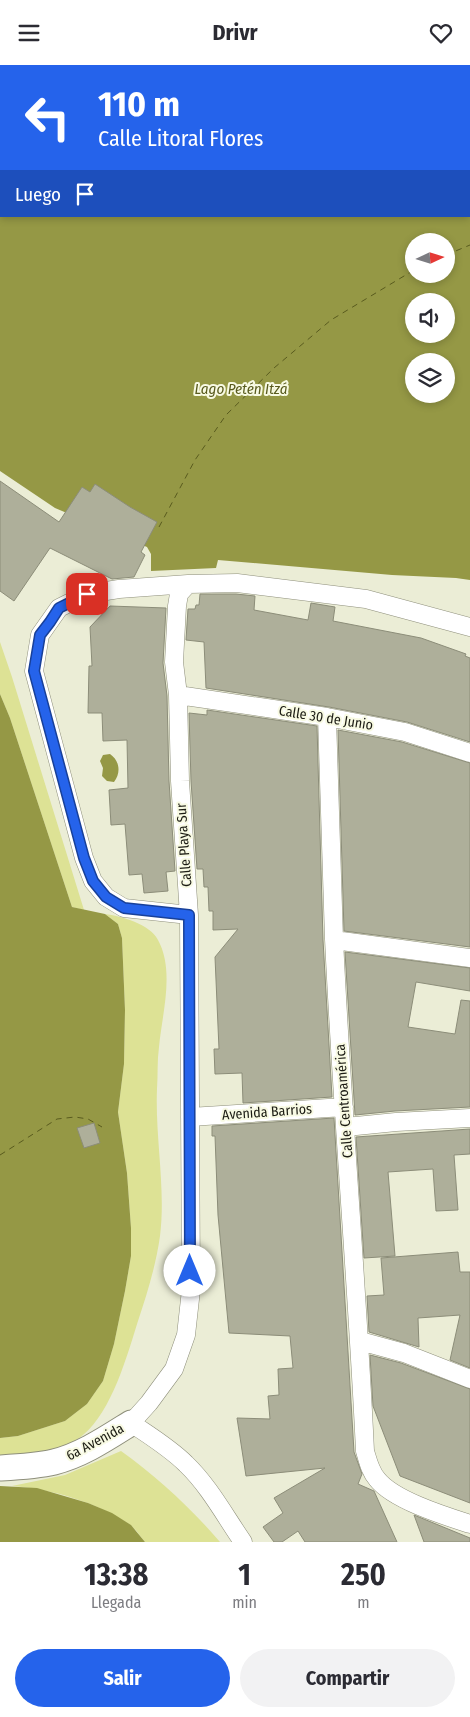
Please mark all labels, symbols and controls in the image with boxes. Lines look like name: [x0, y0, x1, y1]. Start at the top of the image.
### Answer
icon: menu: [15, 19, 43, 47]
text: Drivr: [212, 19, 258, 46]
icon: heart: [427, 19, 455, 47]
text: 110 m: [98, 83, 180, 125]
icon: left: [15, 85, 80, 150]
text: Calle Litoral Flores: [98, 125, 263, 152]
icon: arrive: [71, 180, 99, 208]
text: Luego: [15, 183, 61, 206]
north arrow: [405, 233, 455, 283]
map controls: [405, 233, 455, 403]
button: sound: [405, 293, 455, 343]
button: layers: [405, 353, 455, 403]
water label: Lago Petén Itzá: [195, 380, 288, 398]
pin: [66, 573, 108, 615]
icon: arrive: [73, 580, 101, 608]
street label: Calle 30 de Junio: [278, 702, 374, 734]
street label: Calle Playa Sur: [173, 802, 195, 888]
street label: Calle Centroamérica: [332, 1043, 356, 1159]
street label: Avenida Barrios: [221, 1100, 313, 1124]
position arrow: [163, 1244, 215, 1296]
street label: 6a Avenida: [63, 1420, 127, 1464]
text: 13:38: [84, 1557, 148, 1593]
text: 1: [238, 1557, 251, 1593]
text: 250: [341, 1557, 386, 1593]
text: Llegada: [91, 1593, 141, 1612]
text: min: [232, 1593, 257, 1612]
text: m: [357, 1593, 370, 1612]
button: Salir: [15, 1649, 230, 1707]
button: Compartir: [240, 1649, 455, 1707]

